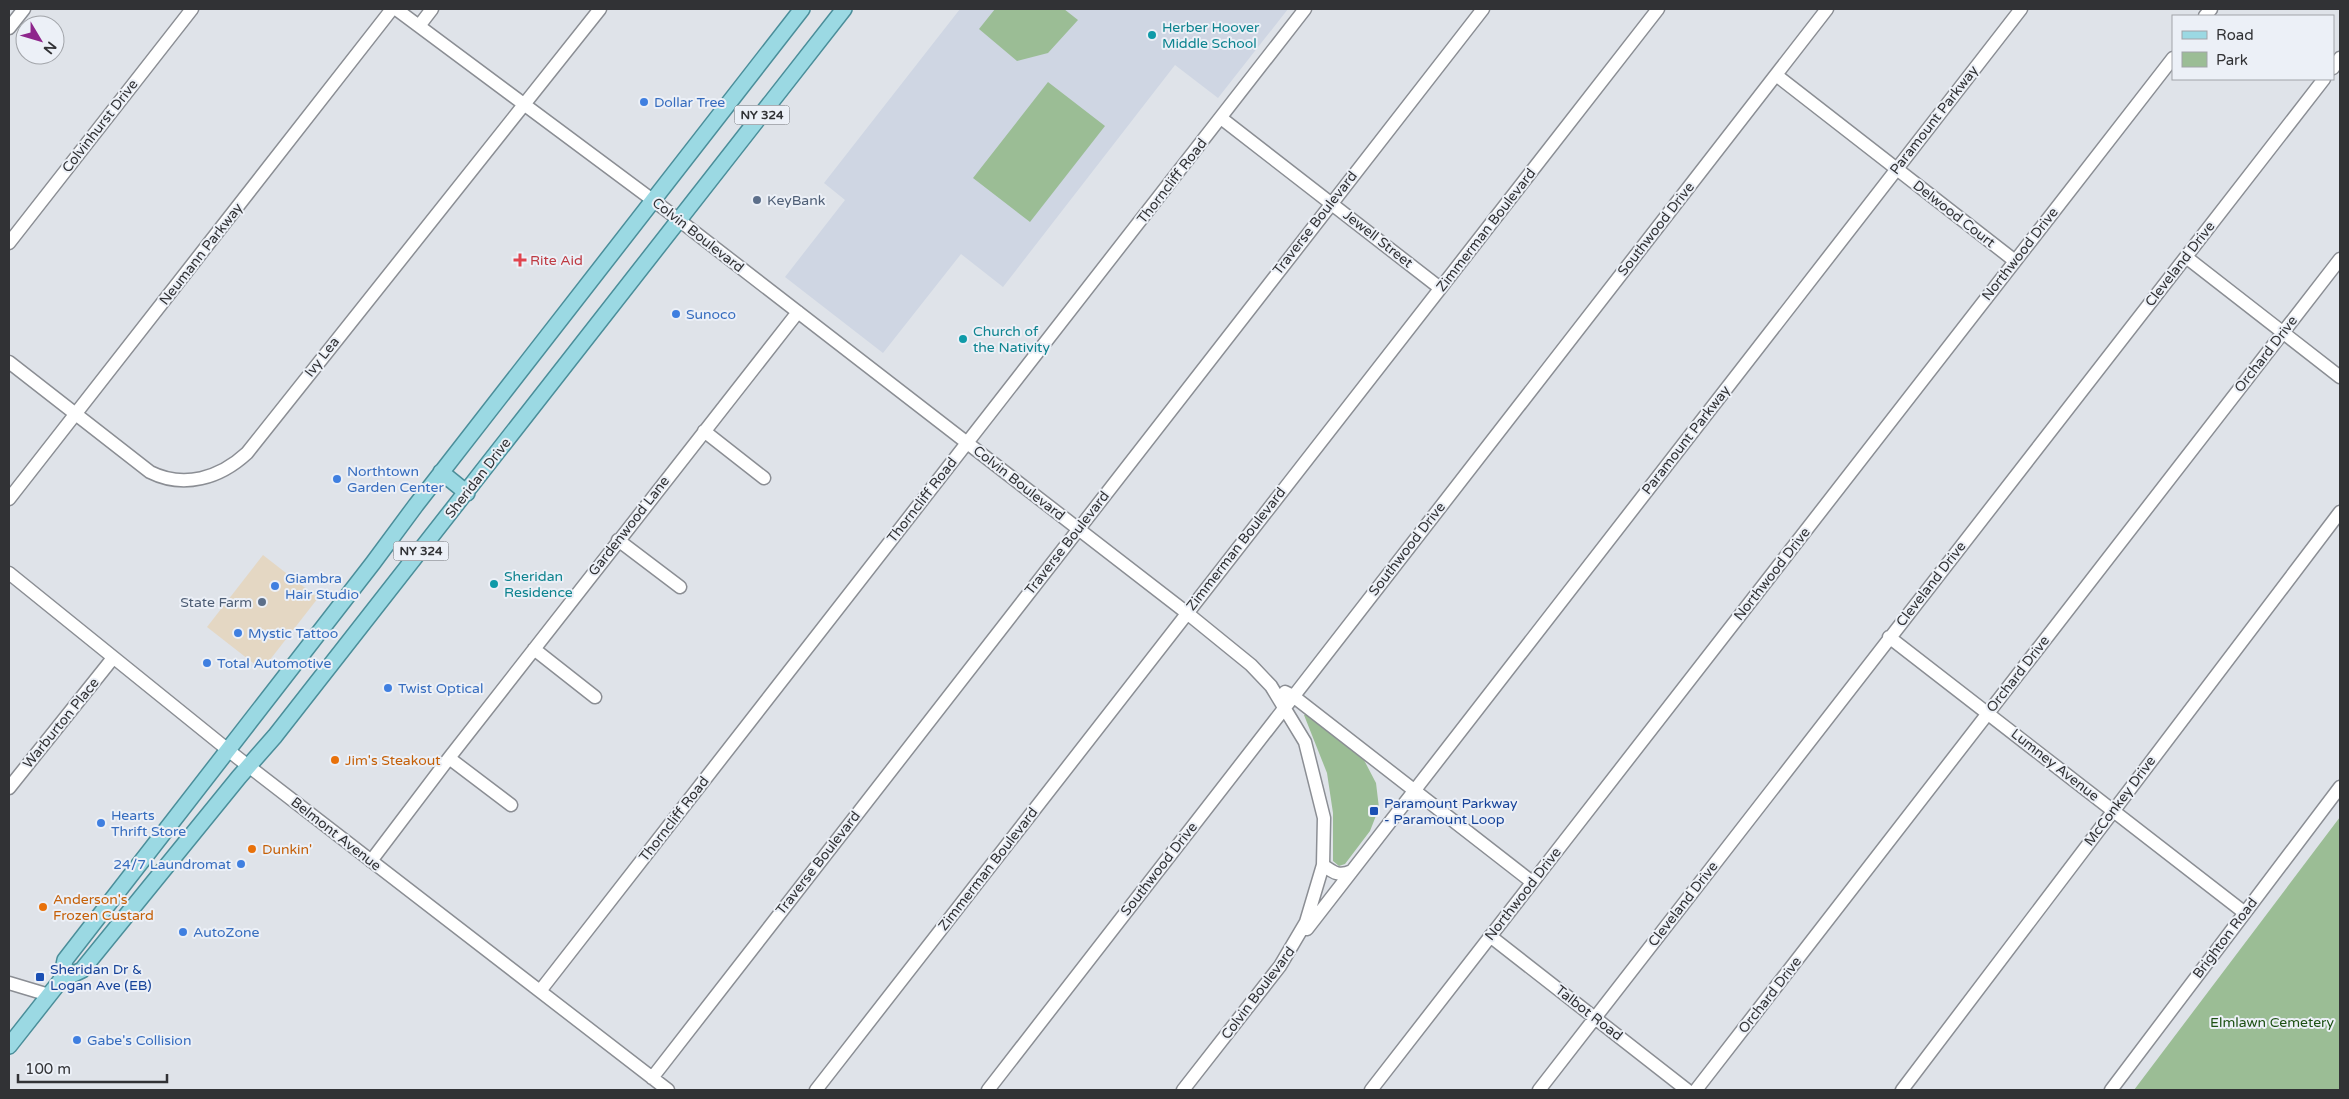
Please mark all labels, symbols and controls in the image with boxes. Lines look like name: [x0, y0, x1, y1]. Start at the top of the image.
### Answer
north arrow: [15, 15, 65, 65]
legend: [2172, 15, 2334, 80]
place label: Herber Hoover Middle School: [1162, 19, 1260, 52]
text: Road: [2216, 26, 2254, 44]
marker: Herber Hoover Middle School: [1146, 29, 1158, 41]
text: N: [40, 38, 60, 57]
text: Park: [2216, 51, 2248, 69]
street label: Paramount Parkway: [1886, 62, 1982, 178]
street label: Colvinhurst Drive: [58, 76, 142, 176]
place label: Dollar Tree: [654, 94, 725, 111]
marker: Dollar Tree: [638, 96, 650, 108]
road number: NY 324: [734, 106, 790, 124]
street label: Thorncliff Road: [1133, 135, 1211, 227]
street label: Zimmerman Boulevard: [1433, 165, 1539, 295]
street label: Traverse Boulevard: [1269, 168, 1361, 278]
street label: Delwood Court: [1910, 177, 1999, 252]
street label: Southwood Drive: [1614, 179, 1698, 279]
place label: KeyBank: [767, 192, 826, 209]
street label: Colvin Boulevard: [649, 194, 747, 276]
marker: KeyBank: [751, 194, 763, 206]
street label: Neumann Parkway: [156, 199, 246, 309]
street label: Northwood Drive: [1978, 204, 2062, 304]
street label: Jewell Street: [1340, 206, 1417, 272]
street label: Cleveland Drive: [2142, 218, 2218, 310]
place label: Rite Aid: [530, 252, 583, 269]
marker: Rite Aid: [514, 254, 526, 266]
place label: Sunoco: [686, 306, 736, 323]
marker: Sunoco: [670, 308, 682, 320]
street label: Orchard Drive: [2231, 312, 2301, 396]
place label: Church of the Nativity: [973, 323, 1050, 356]
marker: Church of the Nativity: [957, 333, 969, 345]
street label: Ivy Lea: [301, 334, 343, 380]
street label: Paramount Parkway: [1638, 382, 1734, 498]
street label: Sheridan Drive: [441, 434, 515, 522]
street label: Colvin Boulevard: [970, 442, 1068, 524]
street label: Thorncliff Road: [883, 454, 961, 546]
place label: Northtown Garden Center: [347, 463, 445, 496]
marker: Northtown Garden Center: [331, 473, 343, 485]
street label: Gardenwood Lane: [585, 473, 673, 579]
street label: Zimmerman Boulevard: [1183, 484, 1289, 614]
street label: Traverse Boulevard: [1021, 488, 1113, 598]
street label: Southwood Drive: [1365, 499, 1449, 599]
street label: Northwood Drive: [1730, 524, 1814, 624]
street label: Cleveland Drive: [1893, 538, 1969, 630]
road number: NY 324: [394, 542, 448, 560]
place label: Sheridan Residence: [504, 568, 573, 601]
place label: Giambra Hair Studio: [285, 570, 359, 603]
marker: Sheridan Residence: [488, 578, 500, 590]
marker: Giambra Hair Studio: [269, 580, 281, 592]
place label: State Farm: [180, 594, 252, 611]
marker: State Farm: [256, 596, 268, 608]
place label: Mystic Tattoo: [248, 625, 338, 642]
marker: Mystic Tattoo: [232, 627, 244, 639]
street label: Orchard Drive: [1983, 632, 2053, 716]
place label: Total Automotive: [217, 655, 331, 672]
marker: Total Automotive: [201, 657, 213, 669]
street label: Warburton Place: [19, 674, 103, 772]
place label: Twist Optical: [398, 680, 483, 697]
marker: Twist Optical: [382, 682, 394, 694]
street label: Lumney Avenue: [2008, 725, 2102, 805]
place label: Jim's Steakout: [345, 752, 441, 769]
street label: McConkey Drive: [2081, 753, 2159, 849]
marker: Jim's Steakout: [329, 754, 341, 766]
street label: Thorncliff Road: [635, 773, 713, 865]
street label: Belmont Avenue: [287, 793, 385, 875]
place label: Paramount Parkway - Paramount Loop: [1384, 795, 1518, 828]
street label: Zimmerman Boulevard: [935, 804, 1041, 934]
marker: Paramount Parkway - Paramount Loop: [1368, 805, 1380, 817]
place label: Hearts Thrift Store: [111, 807, 186, 840]
street label: Traverse Boulevard: [772, 808, 864, 918]
marker: Hearts Thrift Store: [95, 817, 107, 829]
street label: Southwood Drive: [1117, 819, 1201, 919]
place label: Dunkin': [262, 841, 312, 858]
marker: Dunkin': [246, 843, 258, 855]
street label: Northwood Drive: [1481, 844, 1565, 944]
place label: 24/7 Laundromat: [113, 856, 232, 873]
marker: 24/7 Laundromat: [235, 858, 247, 870]
street label: Cleveland Drive: [1645, 858, 1721, 950]
place label: Anderson's Frozen Custard: [53, 891, 154, 924]
street label: Brighton Road: [2189, 894, 2261, 982]
marker: Anderson's Frozen Custard: [37, 901, 49, 913]
place label: AutoZone: [193, 924, 260, 941]
marker: AutoZone: [177, 926, 189, 938]
street label: Colvin Boulevard: [1218, 943, 1298, 1043]
street label: Orchard Drive: [1735, 953, 1805, 1037]
place label: Sheridan Dr & Logan Ave (EB): [50, 961, 152, 994]
marker: Sheridan Dr & Logan Ave (EB): [34, 971, 46, 983]
street label: Talbot Road: [1552, 982, 1626, 1044]
park label: Elmlawn Cemetery: [2210, 1014, 2334, 1031]
place label: Gabe's Collision: [87, 1032, 191, 1049]
marker: Gabe's Collision: [71, 1034, 83, 1046]
scale bar: [18, 1052, 166, 1084]
text: 100 m: [25, 1060, 71, 1078]

